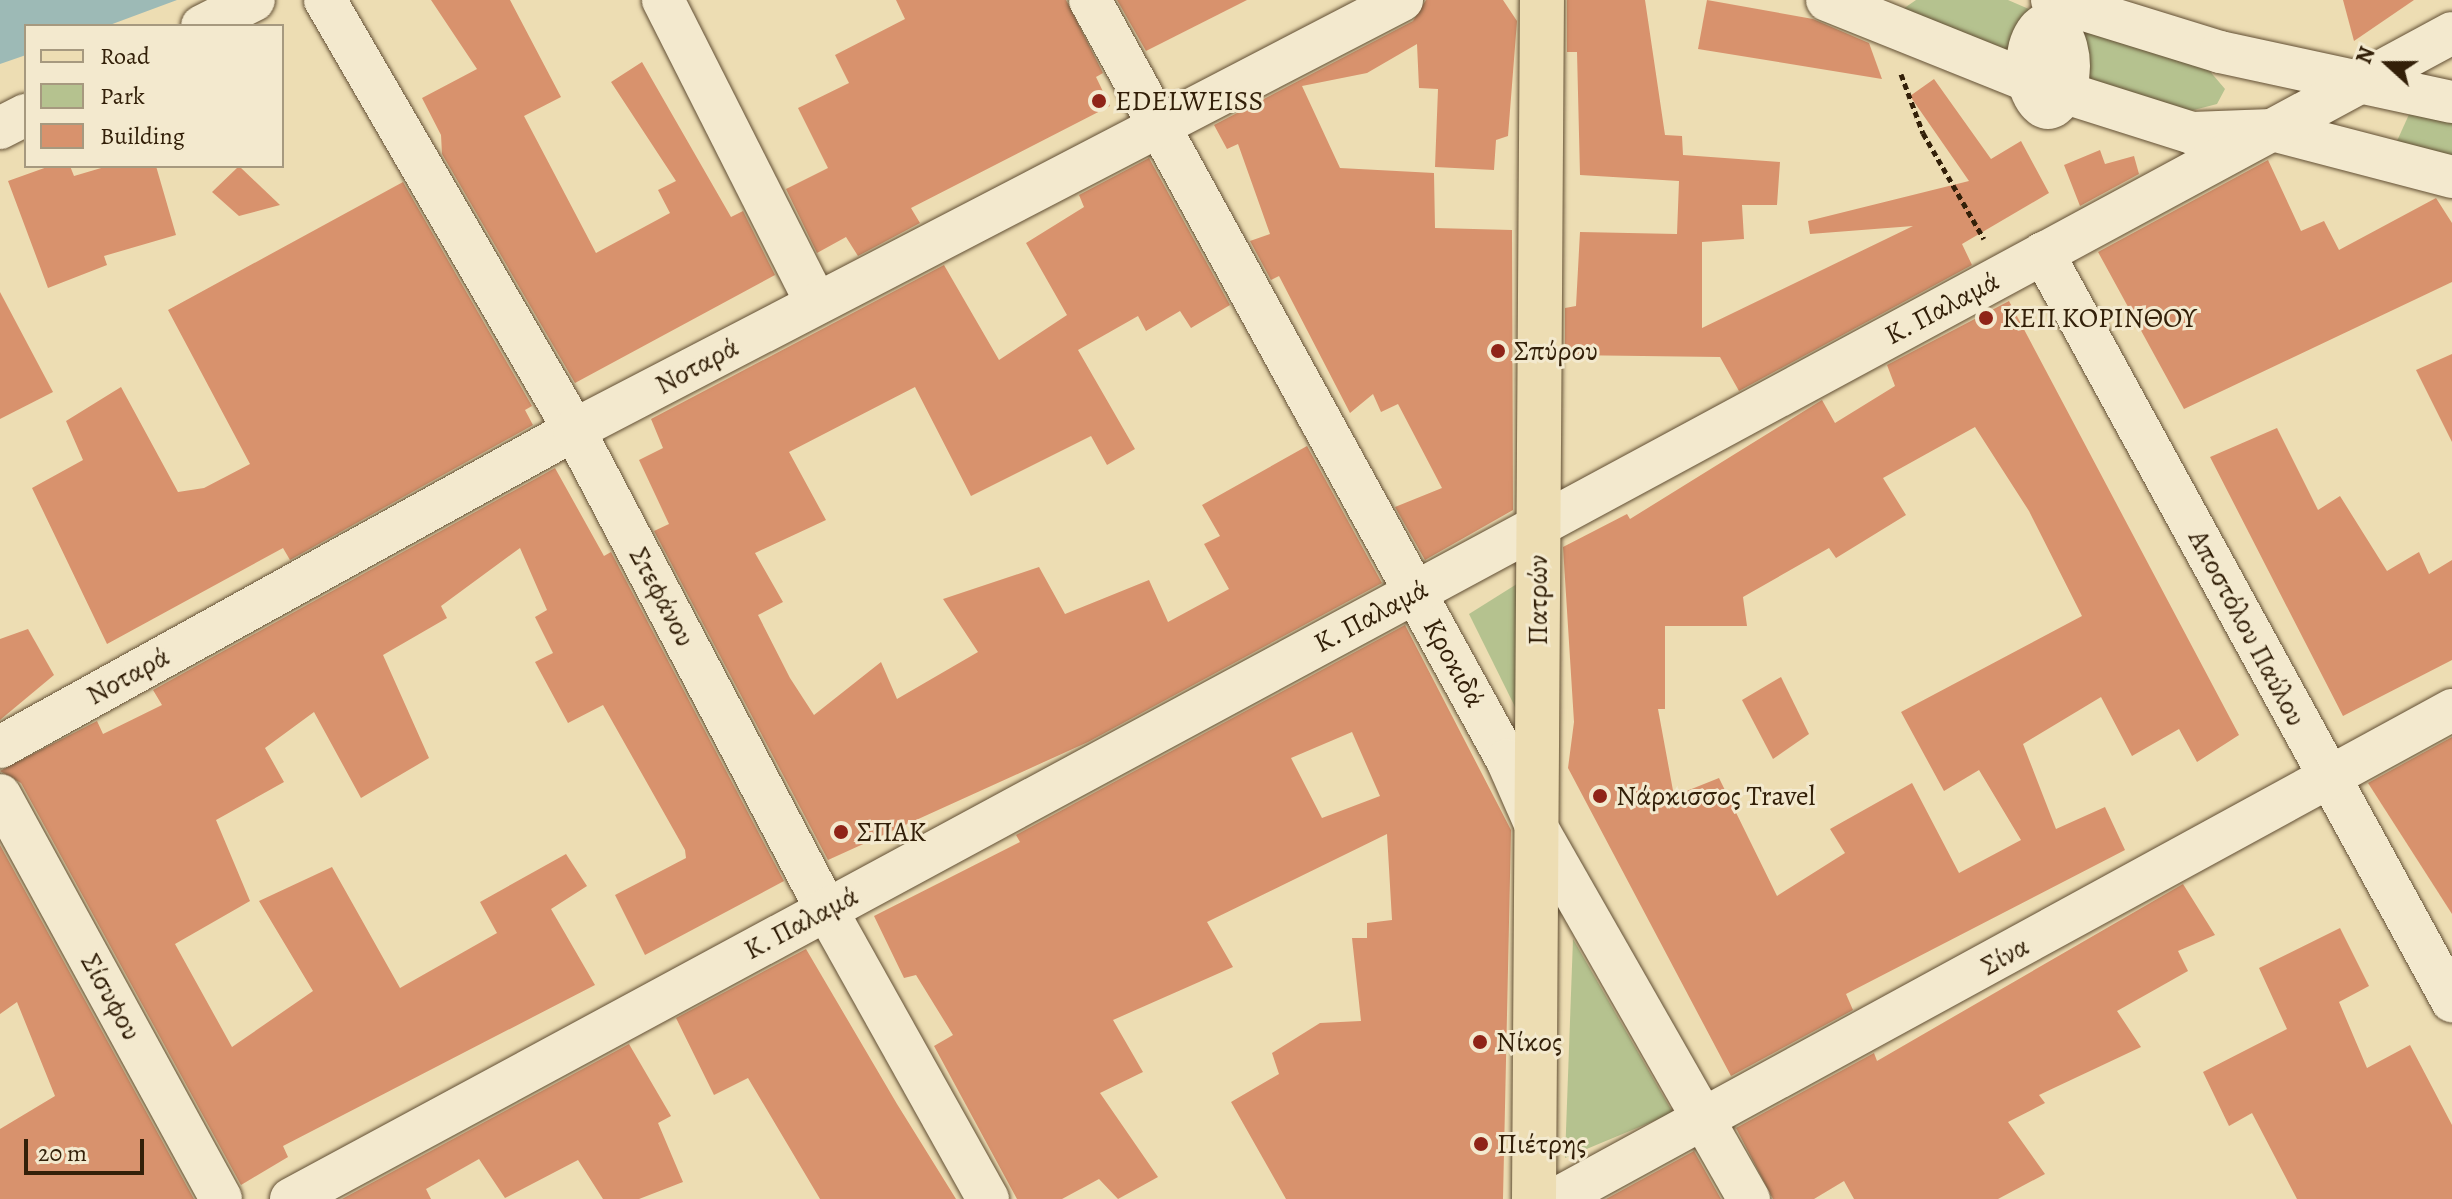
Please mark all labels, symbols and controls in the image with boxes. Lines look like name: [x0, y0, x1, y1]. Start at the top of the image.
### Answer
legend: [24, 24, 284, 168]
north arrow: [2348, 24, 2428, 104]
text: Road: [100, 40, 150, 72]
text: N: [2349, 43, 2382, 68]
text: Park: [100, 80, 145, 112]
place label: EDELWEISS: [1115, 84, 1263, 118]
marker: EDELWEISS: [1090, 92, 1108, 110]
text: Building: [100, 120, 185, 152]
street label: Κ. Παλαμά: [1879, 264, 2005, 352]
place label: ΚΕΠ ΚΟΡΙΝΘΟΥ: [2002, 301, 2197, 335]
marker: ΚΕΠ ΚΟΡΙΝΘΟΥ: [1977, 309, 1995, 327]
street label: Νοταρά: [650, 330, 744, 402]
place label: Σπύρου: [1514, 334, 1598, 368]
marker: Σπύρου: [1489, 342, 1507, 360]
street label: Αποστόλου Παύλου: [2181, 524, 2313, 732]
street label: Στεφάνου: [622, 542, 702, 652]
street label: Πατρών: [1521, 555, 1555, 645]
street label: Κ. Παλαμά: [1308, 572, 1434, 660]
street label: Κροκιδά: [1416, 613, 1492, 713]
street label: Νοταρά: [81, 640, 175, 712]
place label: Νάρκισσος Travel: [1616, 779, 1815, 813]
marker: Νάρκισσος Travel: [1591, 787, 1609, 805]
place label: ΣΠΑΚ: [857, 815, 926, 849]
marker: ΣΠΑΚ: [832, 823, 850, 841]
street label: Κ. Παλαμά: [738, 879, 864, 967]
street label: Σίνα: [1975, 929, 2035, 983]
street label: Σίσυφου: [74, 948, 148, 1046]
place label: Νίκος: [1496, 1025, 1562, 1059]
marker: Νίκος: [1471, 1033, 1489, 1051]
scale bar: [28, 1123, 148, 1173]
place label: Πιέτρης: [1497, 1127, 1586, 1161]
marker: Πιέτρης: [1472, 1135, 1490, 1153]
text: 20 m: [38, 1137, 87, 1169]

